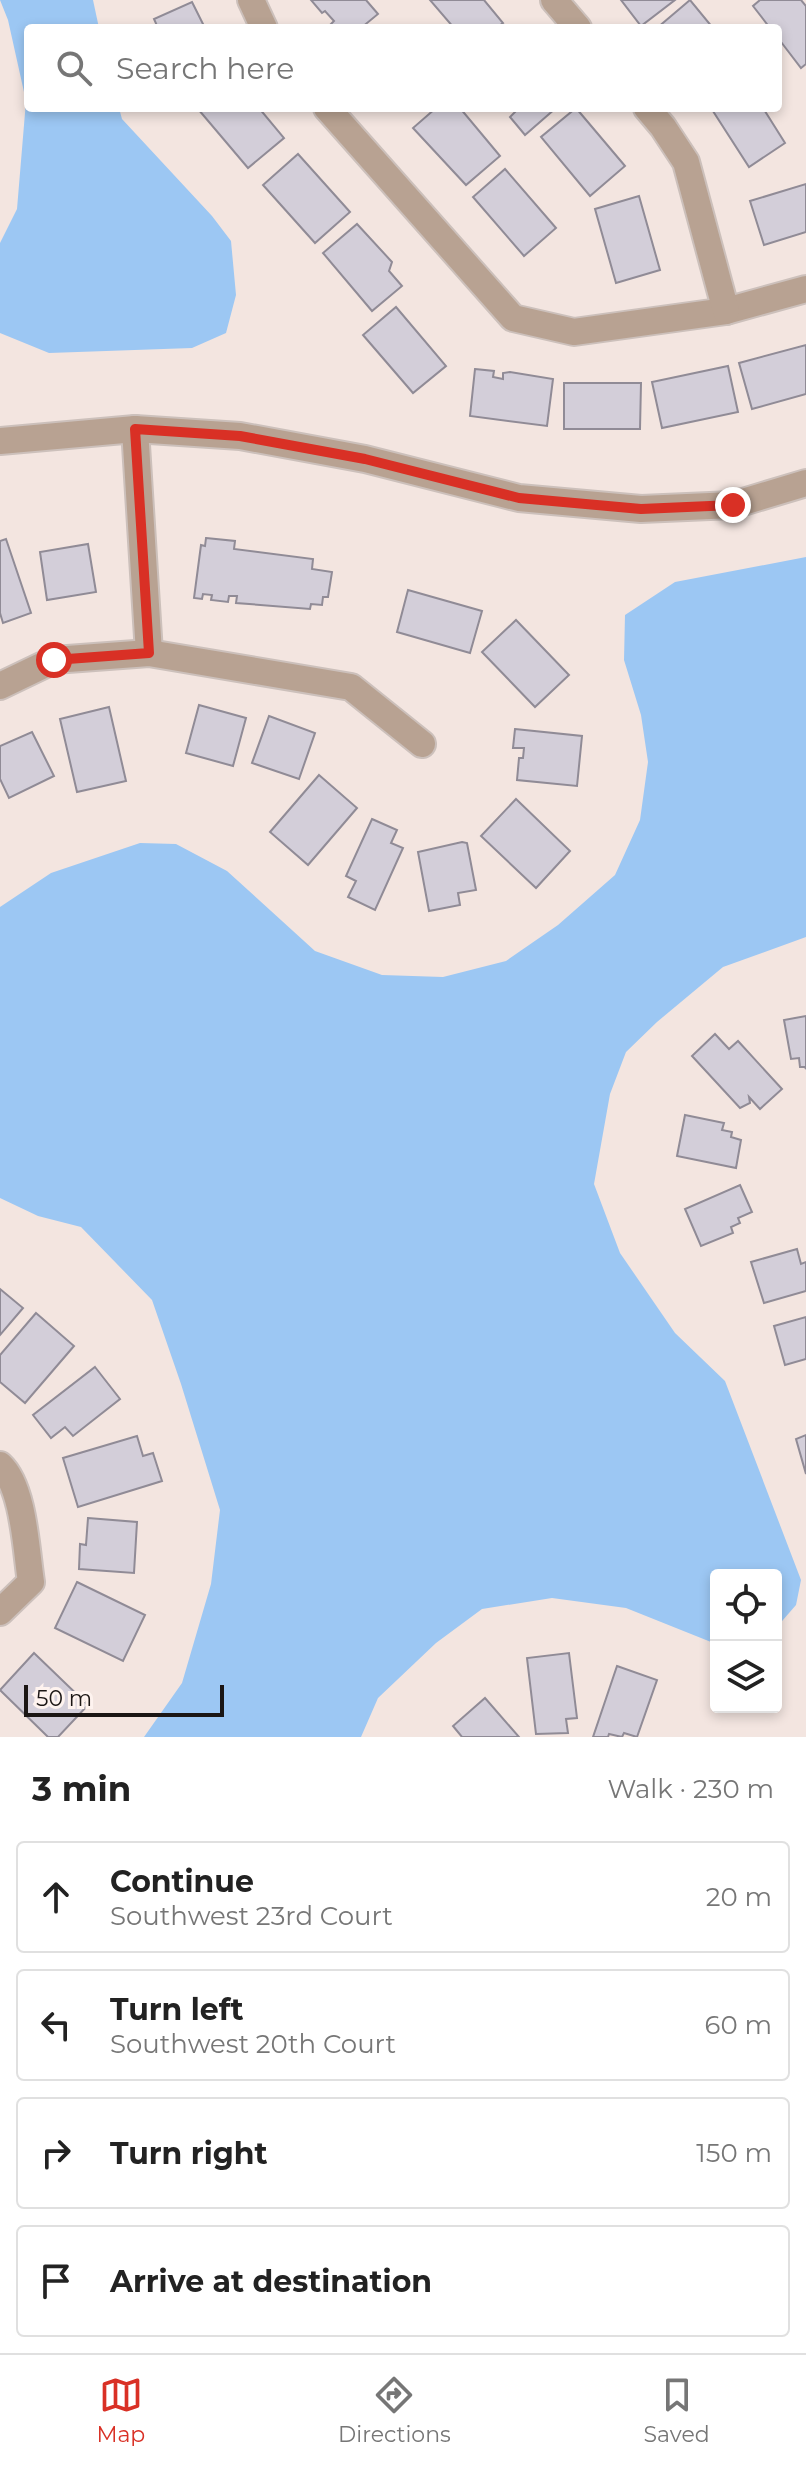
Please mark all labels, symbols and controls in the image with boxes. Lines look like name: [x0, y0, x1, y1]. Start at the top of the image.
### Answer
search box: [24, 24, 782, 112]
icon: search: [52, 46, 96, 90]
text: Search here: [116, 50, 294, 87]
route end: [715, 487, 751, 523]
route start: [36, 642, 72, 678]
map controls: [710, 1569, 782, 1713]
button: locate: [710, 1569, 782, 1641]
button: layers: [710, 1641, 782, 1713]
scale bar: [24, 1681, 224, 1717]
text: 50 m: [36, 1685, 92, 1712]
text: 3 min: [32, 1768, 131, 1810]
text: Walk · 230 m: [607, 1773, 774, 1805]
text: Continue: [110, 1863, 254, 1900]
icon: ahead: [34, 1875, 78, 1919]
text: 20 m: [706, 1881, 772, 1913]
text: Southwest 23rd Court: [110, 1900, 393, 1932]
text: Turn left: [110, 1991, 243, 2028]
icon: left: [34, 2003, 78, 2047]
text: 60 m: [705, 2009, 772, 2041]
text: Southwest 20th Court: [110, 2028, 396, 2060]
icon: right: [34, 2131, 78, 2175]
text: Turn right: [110, 2135, 267, 2172]
text: 150 m: [696, 2137, 772, 2169]
icon: arrive: [34, 2259, 78, 2303]
text: Arrive at destination: [110, 2263, 432, 2300]
tab: Map: [96, 2373, 145, 2448]
tab: Directions: [338, 2373, 451, 2448]
tab: Saved: [644, 2373, 710, 2448]

